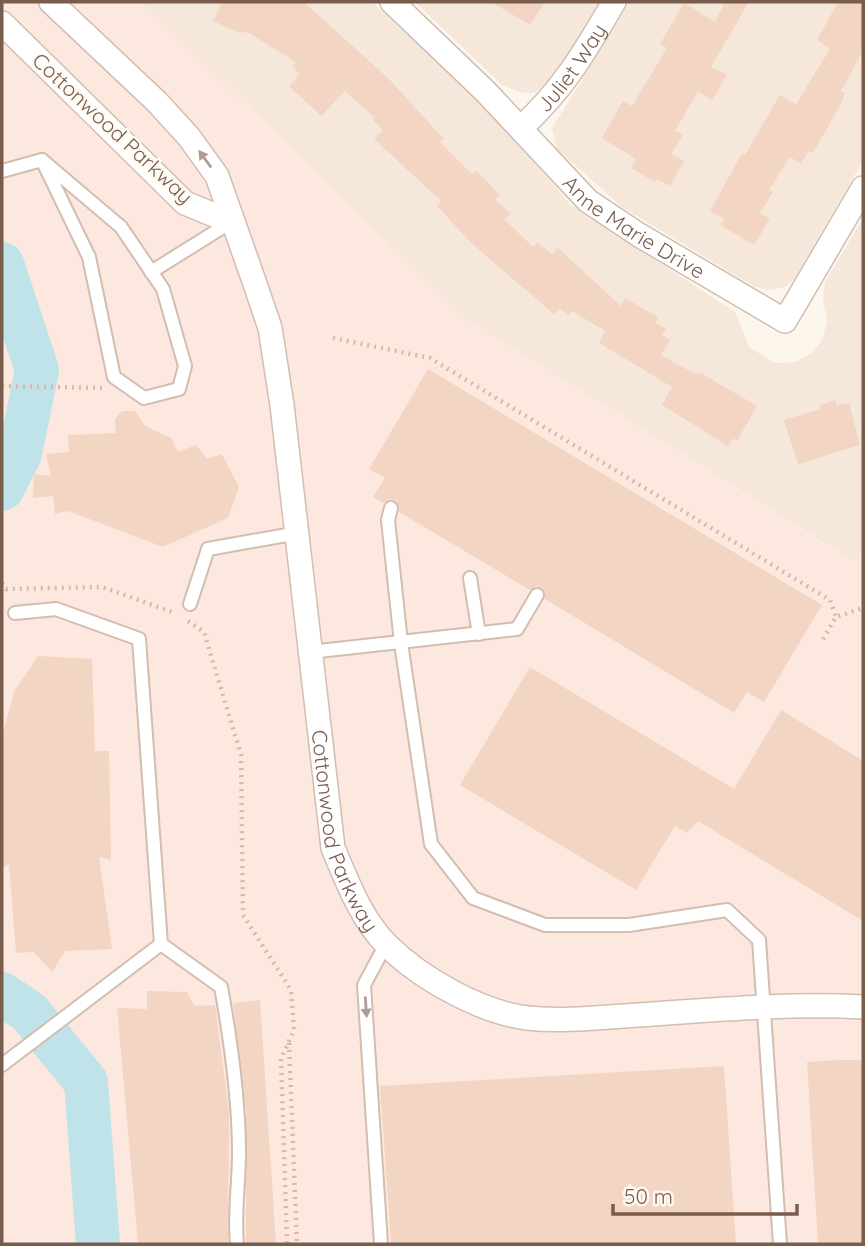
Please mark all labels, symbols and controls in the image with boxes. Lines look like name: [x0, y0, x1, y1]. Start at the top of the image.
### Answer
street label: Juliet Way: [531, 19, 611, 117]
street label: Cottonwood Parkway: [27, 47, 199, 209]
one-way arrow: [198, 150, 212, 168]
street label: Anne Marie Drive: [558, 170, 710, 284]
street label: Cottonwood Parkway: [306, 728, 384, 937]
one-way arrow: [361, 996, 372, 1018]
scale bar: [613, 1172, 797, 1216]
text: 50 m: [624, 1183, 673, 1209]

